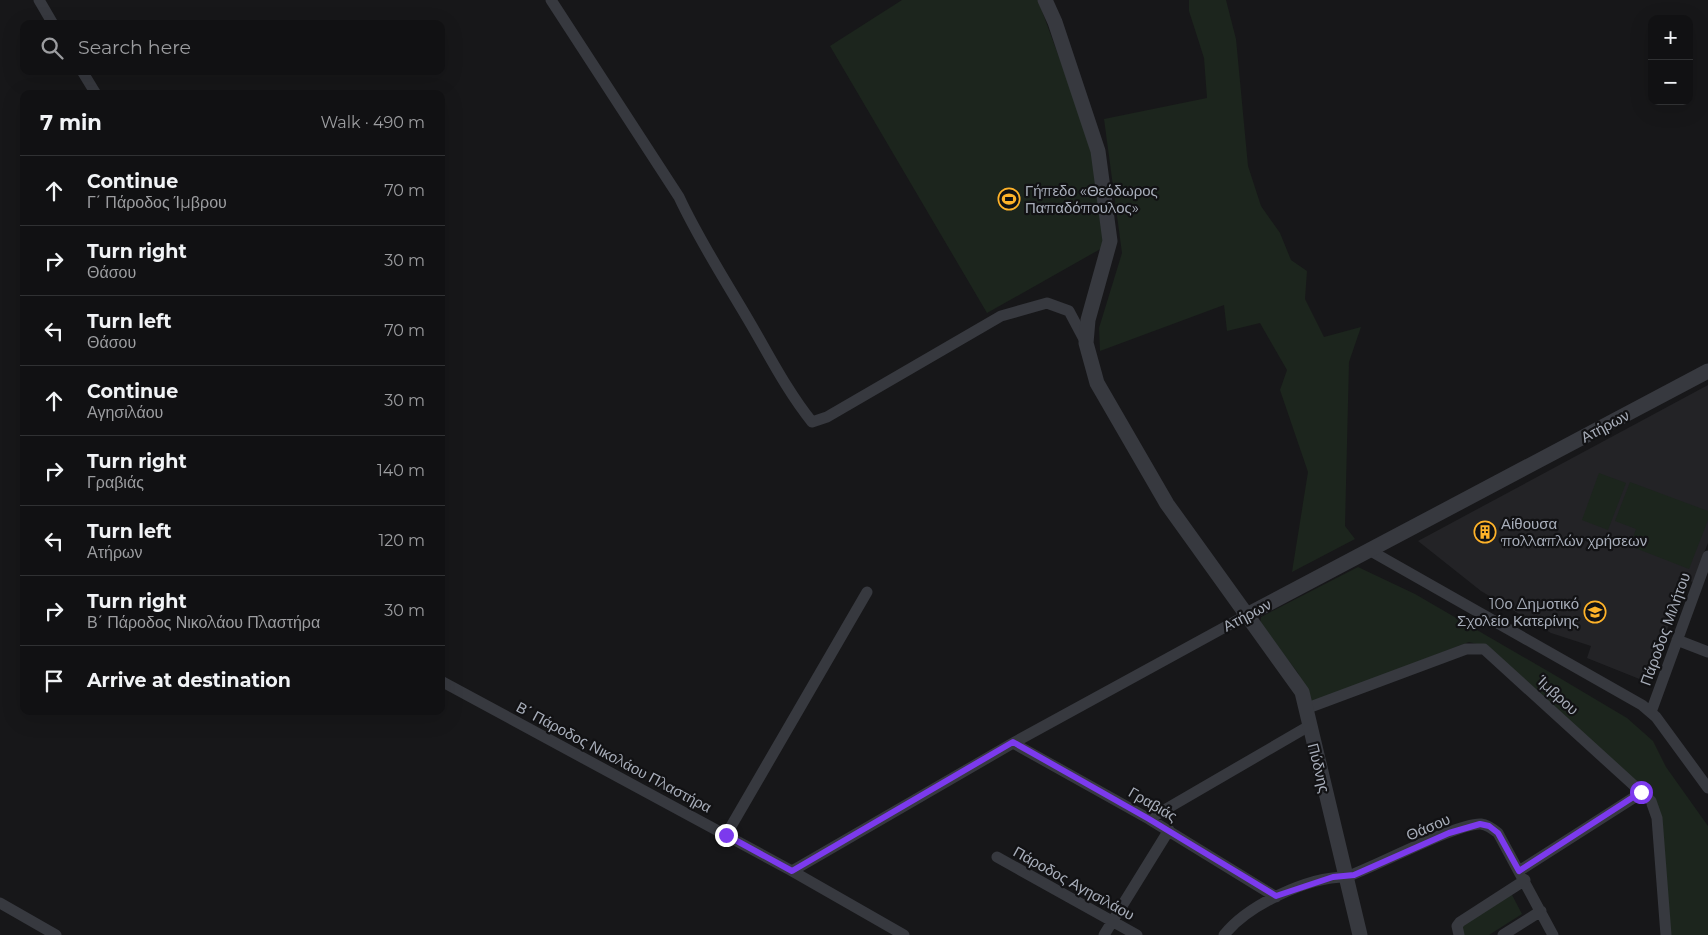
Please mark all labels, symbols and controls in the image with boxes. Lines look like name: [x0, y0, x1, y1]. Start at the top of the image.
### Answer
map controls: [1648, 15, 1693, 105]
button: +: [1648, 15, 1693, 60]
search box: [20, 20, 445, 75]
icon: search: [38, 34, 66, 62]
text: Search here: [78, 36, 191, 59]
button: −: [1648, 60, 1693, 105]
text: 7 min: [40, 110, 102, 135]
text: Walk · 490 m: [320, 113, 425, 132]
text: Continue: [87, 170, 178, 193]
icon: ahead: [40, 177, 68, 205]
text: 70 m: [384, 181, 425, 200]
place label: Γήπεδο «Θεόδωρος Παπαδόπουλος»: [1025, 181, 1158, 217]
sports icon: Γήπεδο «Θεόδωρος Παπαδόπουλος»: [997, 187, 1021, 211]
text: Γ΄ Πάροδος Ίμβρου: [87, 193, 227, 212]
text: Turn right: [87, 240, 187, 263]
icon: right: [40, 247, 68, 275]
text: 30 m: [384, 251, 425, 270]
text: Θάσου: [87, 263, 136, 282]
text: Turn left: [87, 310, 172, 333]
icon: left: [40, 317, 68, 345]
text: 70 m: [384, 321, 425, 340]
text: Θάσου: [87, 333, 136, 352]
text: Continue: [87, 380, 178, 403]
icon: ahead: [40, 387, 68, 415]
text: 30 m: [384, 391, 425, 410]
text: Αγησιλάου: [87, 403, 163, 422]
street label: Ατήρων: [1578, 405, 1632, 447]
text: Turn right: [87, 450, 187, 473]
icon: right: [40, 457, 68, 485]
text: 140 m: [377, 461, 425, 480]
text: Γραβιάς: [87, 473, 144, 492]
place label: Αίθουσα πολλαπλών χρήσεων: [1500, 514, 1647, 550]
text: Turn left: [87, 520, 172, 543]
building icon: Αίθουσα πολλαπλών χρήσεων: [1473, 520, 1497, 544]
icon: left: [40, 527, 68, 555]
text: 120 m: [378, 531, 425, 550]
text: Ατήρων: [87, 543, 142, 562]
street label: Πάροδος Μιλήτου: [1636, 570, 1694, 688]
text: Turn right: [87, 590, 187, 613]
street label: Ατήρων: [1220, 594, 1274, 636]
place label: 10ο Δημοτικό Σχολείο Κατερίνης: [1457, 594, 1579, 630]
icon: right: [40, 597, 68, 625]
school or university icon: 10ο Δημοτικό Σχολείο Κατερίνης: [1583, 600, 1607, 624]
text: 30 m: [384, 601, 425, 620]
text: Β΄ Πάροδος Νικολάου Πλαστήρα: [87, 613, 320, 632]
icon: arrive: [40, 667, 68, 695]
text: Arrive at destination: [87, 669, 291, 692]
street label: Ίμβρου: [1533, 670, 1583, 719]
street label: Β΄ Πάροδος Νικολάου Πλαστήρα: [513, 697, 715, 817]
street label: Πύδνης: [1304, 741, 1334, 795]
route start: [1630, 781, 1653, 804]
street label: Γραβιάς: [1125, 782, 1181, 826]
street label: Θάσου: [1403, 809, 1453, 845]
route end: [715, 824, 738, 847]
street label: Πάροδος Αγησιλάου: [1010, 842, 1138, 924]

